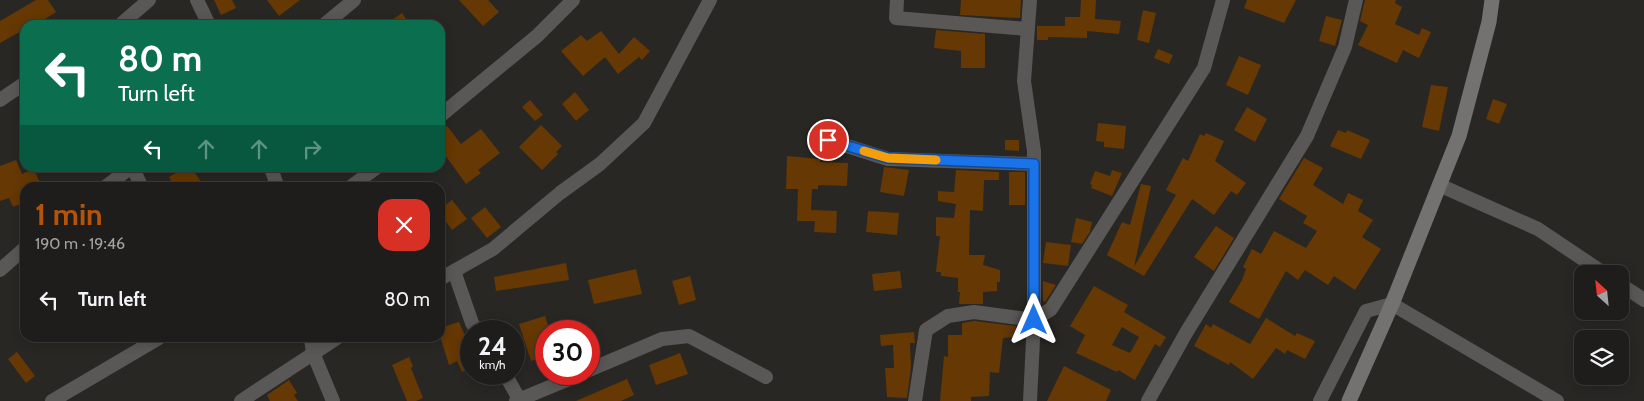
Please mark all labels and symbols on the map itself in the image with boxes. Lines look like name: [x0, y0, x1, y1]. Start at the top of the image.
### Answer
pin: [807, 119, 849, 161]
north arrow: [1574, 265, 1629, 320]
position arrow: [1007, 293, 1059, 345]
speed limit sign: 30: [535, 320, 600, 385]

